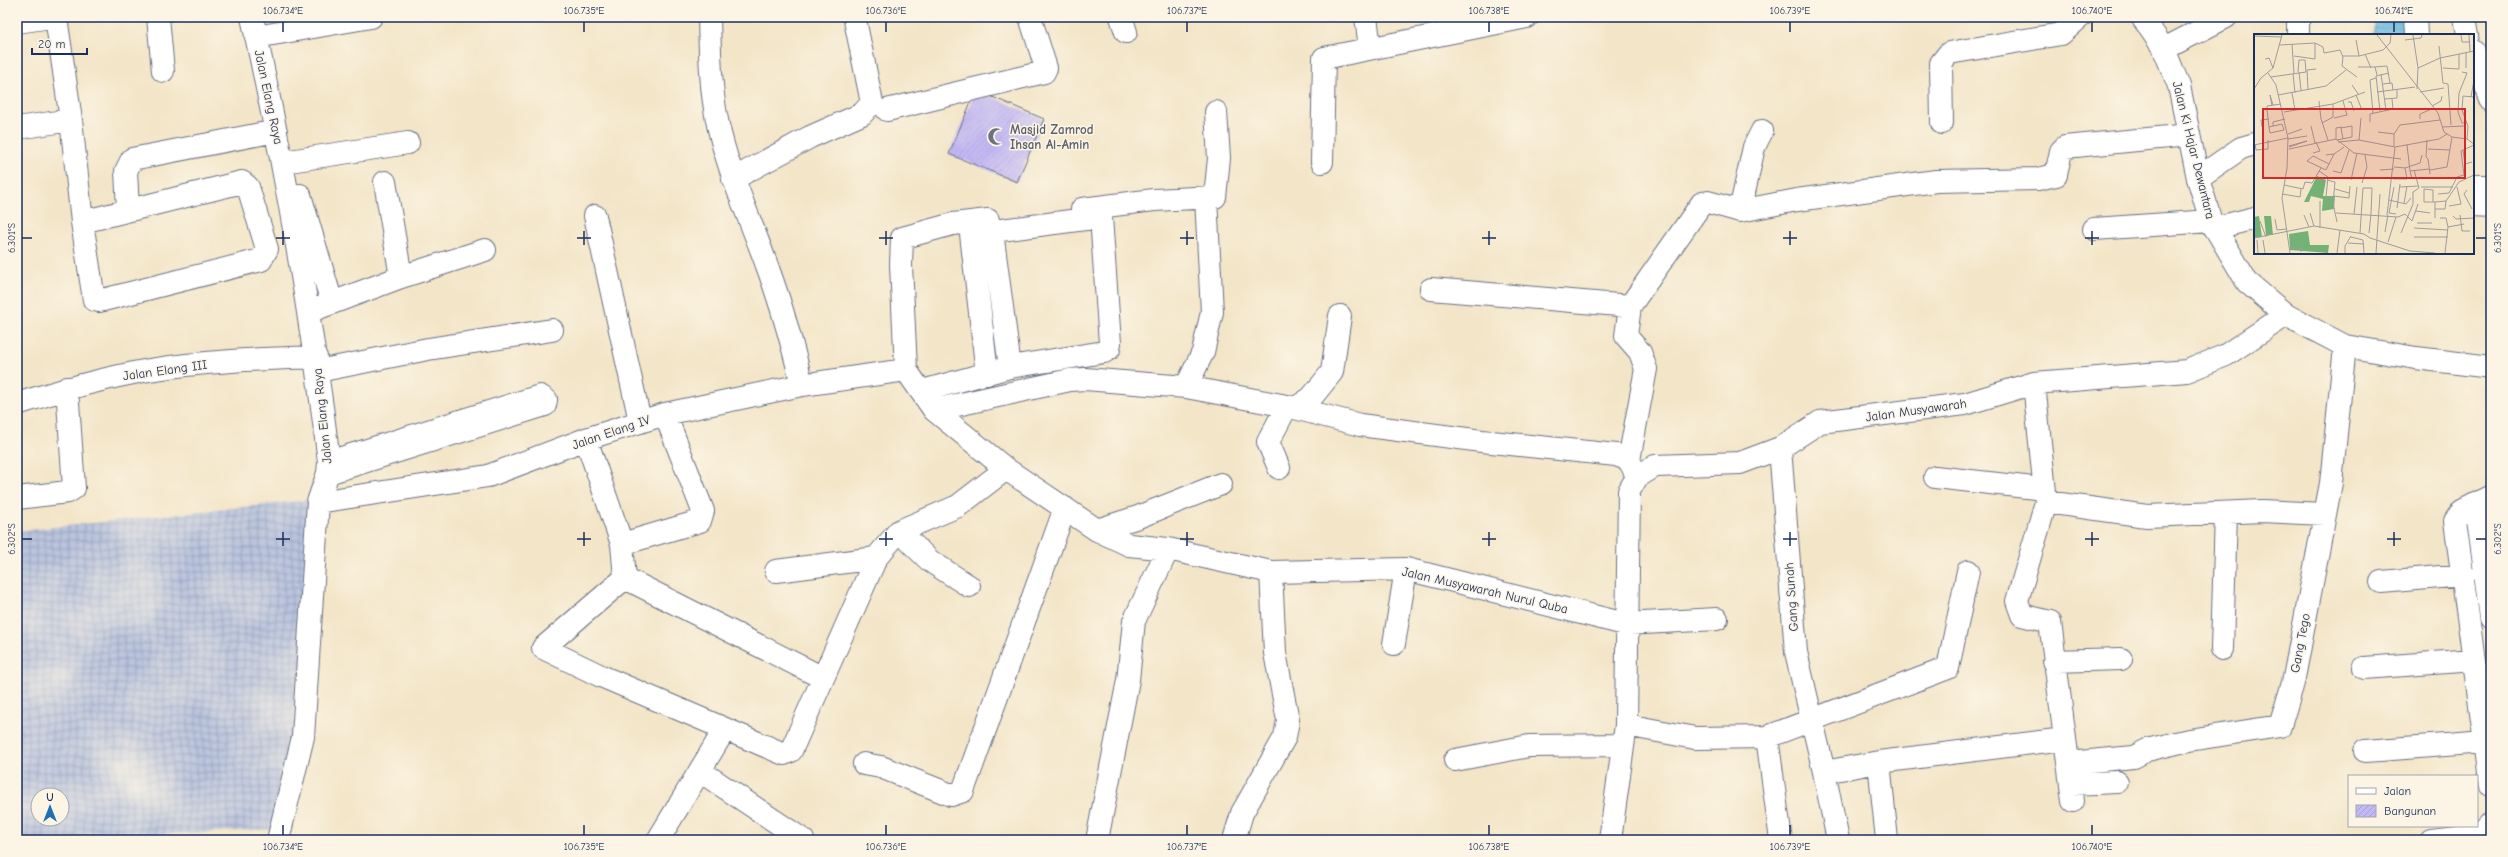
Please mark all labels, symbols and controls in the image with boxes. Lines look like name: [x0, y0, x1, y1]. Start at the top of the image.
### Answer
text: 106.734°E: [263, 5, 303, 17]
text: 106.735°E: [564, 5, 604, 17]
text: 106.736°E: [866, 5, 906, 17]
text: 106.737°E: [1167, 5, 1207, 17]
text: 106.738°E: [1469, 5, 1509, 17]
text: 106.739°E: [1770, 5, 1810, 17]
text: 106.740°E: [2072, 5, 2112, 17]
text: 106.741°E: [2375, 5, 2413, 17]
scale bar: [32, 30, 87, 56]
inset map: [2254, 34, 2474, 254]
text: 20 m: [38, 37, 66, 51]
street label: Jalan Elang Raya: [252, 48, 286, 146]
street label: Jalan Ki Hajar Dewantara: [2170, 80, 2218, 220]
place label: Masjid Zamrod Ihsan Al-Amin: [1010, 122, 1094, 152]
mosque icon: Masjid Zamrod Ihsan Al-Amin: [987, 126, 1007, 146]
text: 6.301°S: [6, 223, 18, 253]
text: 6.301°S: [2492, 223, 2504, 253]
street label: Jalan Elang III: [122, 357, 208, 383]
street label: Jalan Elang Raya: [310, 367, 334, 465]
street label: Jalan Musyawarah: [1865, 395, 1968, 425]
street label: Jalan Elang IV: [570, 412, 652, 452]
text: 6.302°S: [6, 523, 18, 555]
text: 6.302°S: [2492, 523, 2504, 555]
street label: Gang Sunah: [1781, 562, 1801, 632]
street label: Jalan Musyawarah Nurul Quba: [1401, 564, 1569, 616]
street label: Gang Tego: [2287, 612, 2313, 674]
legend: [2348, 775, 2478, 827]
text: Jalan: [2384, 784, 2411, 798]
north arrow: [30, 787, 70, 827]
text: U: [46, 791, 54, 804]
text: Bangunan: [2384, 804, 2436, 818]
text: 106.734°E: [263, 841, 303, 853]
text: 106.735°E: [564, 841, 604, 853]
text: 106.736°E: [866, 841, 906, 853]
text: 106.737°E: [1167, 841, 1207, 853]
text: 106.738°E: [1469, 841, 1509, 853]
text: 106.739°E: [1770, 841, 1810, 853]
text: 106.740°E: [2072, 841, 2112, 853]

